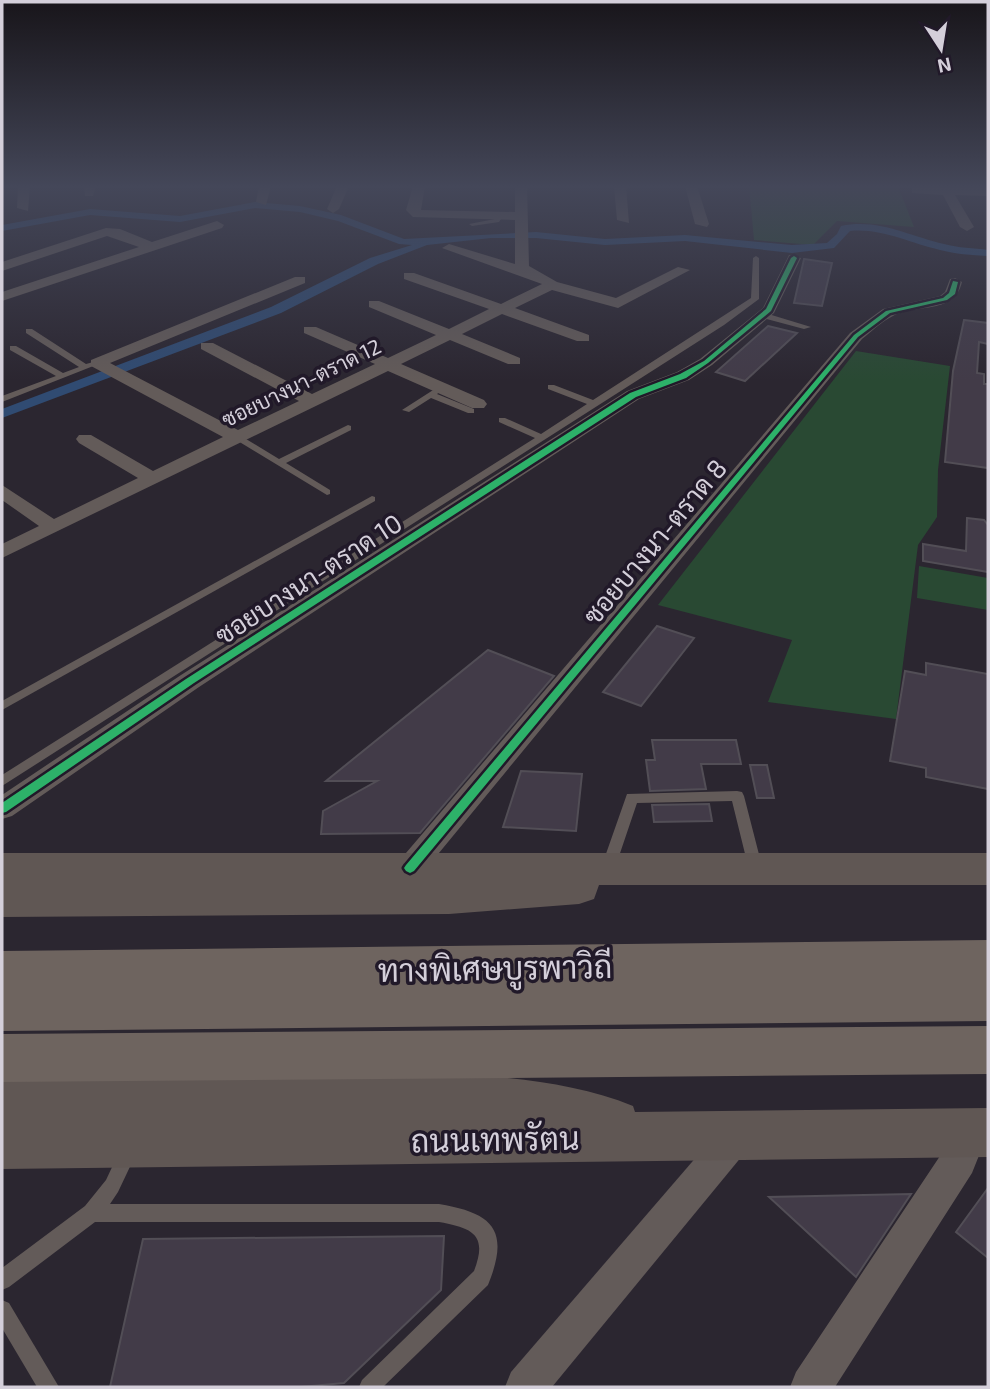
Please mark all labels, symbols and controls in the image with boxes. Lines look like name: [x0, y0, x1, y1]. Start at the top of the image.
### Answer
north arrow: [906, 14, 976, 84]
text: N: [936, 53, 954, 79]
street label: ซอยบางนา-ตราด 12: [217, 333, 385, 431]
street label: ซอยบางนา-ตราด 8: [576, 452, 732, 630]
street label: ซอยบางนา-ตราด 10: [209, 506, 407, 650]
street label: ทางพิเศษบูรพาวิถี: [377, 946, 613, 993]
street label: ถนนเทพรัตน: [410, 1118, 580, 1158]

